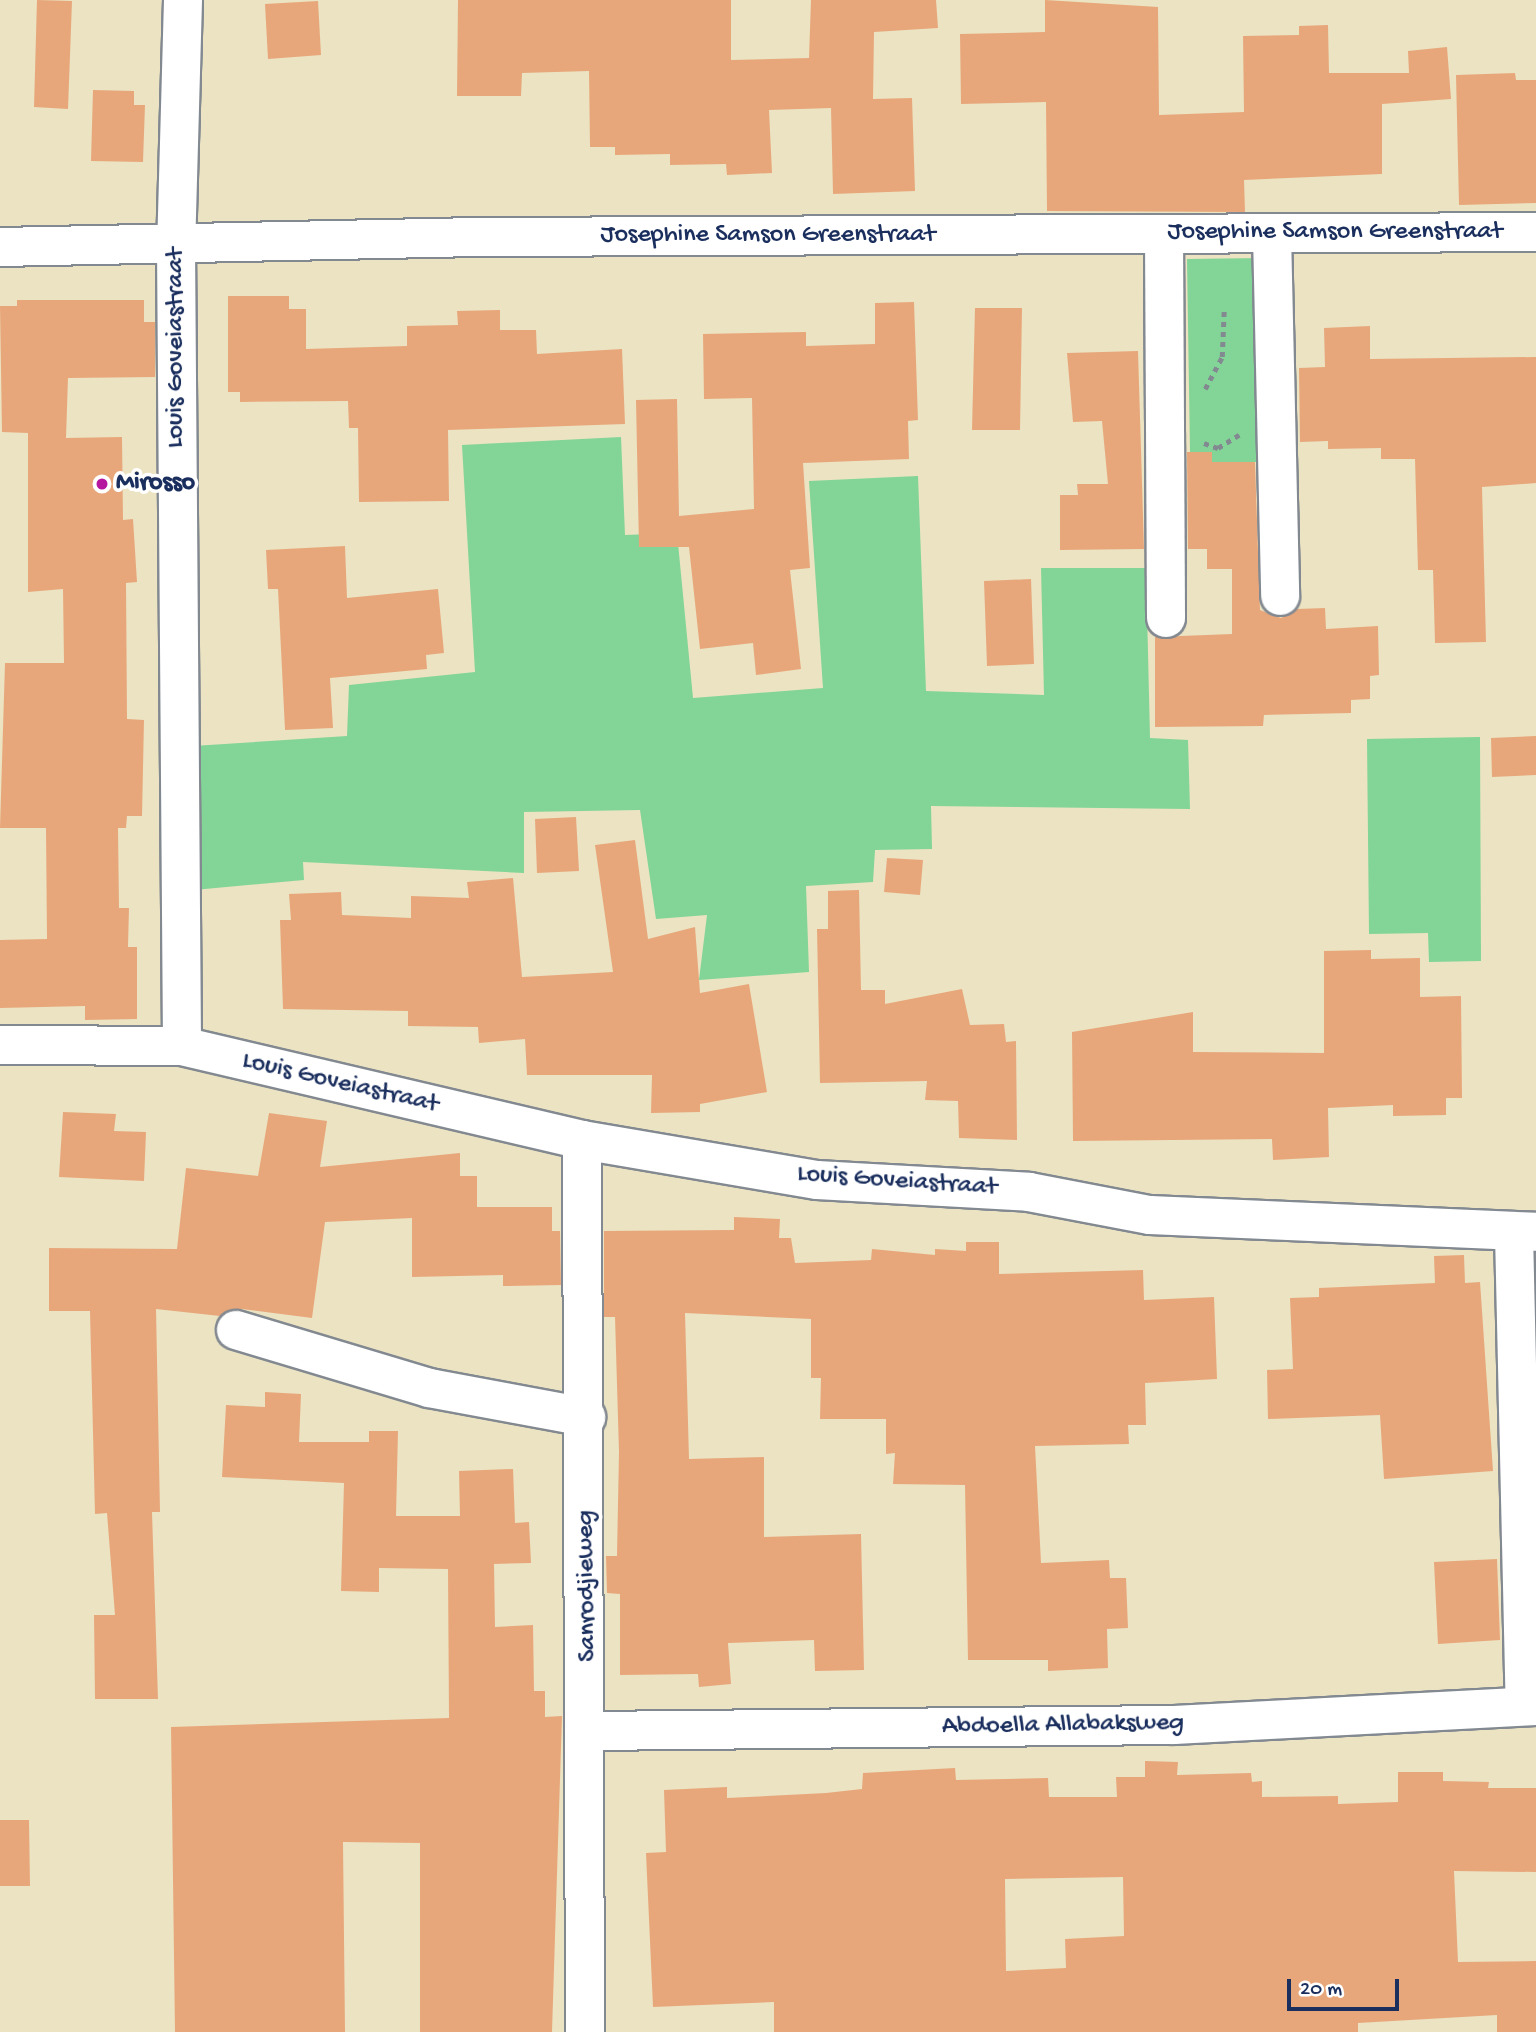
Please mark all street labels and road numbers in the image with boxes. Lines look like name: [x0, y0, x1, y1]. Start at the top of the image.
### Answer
street label: Josephine Samson Greenstraat: [1168, 217, 1502, 249]
street label: Josephine Samson Greenstraat: [601, 220, 935, 252]
street label: Louis Goveiastraat: [161, 248, 193, 448]
street label: Louis Goveiastraat: [239, 1046, 441, 1122]
street label: Louis Goveiastraat: [796, 1159, 998, 1205]
street label: Sanrodjieweg: [571, 1510, 605, 1662]
street label: Abdoella Allabaksweg: [942, 1708, 1184, 1744]

